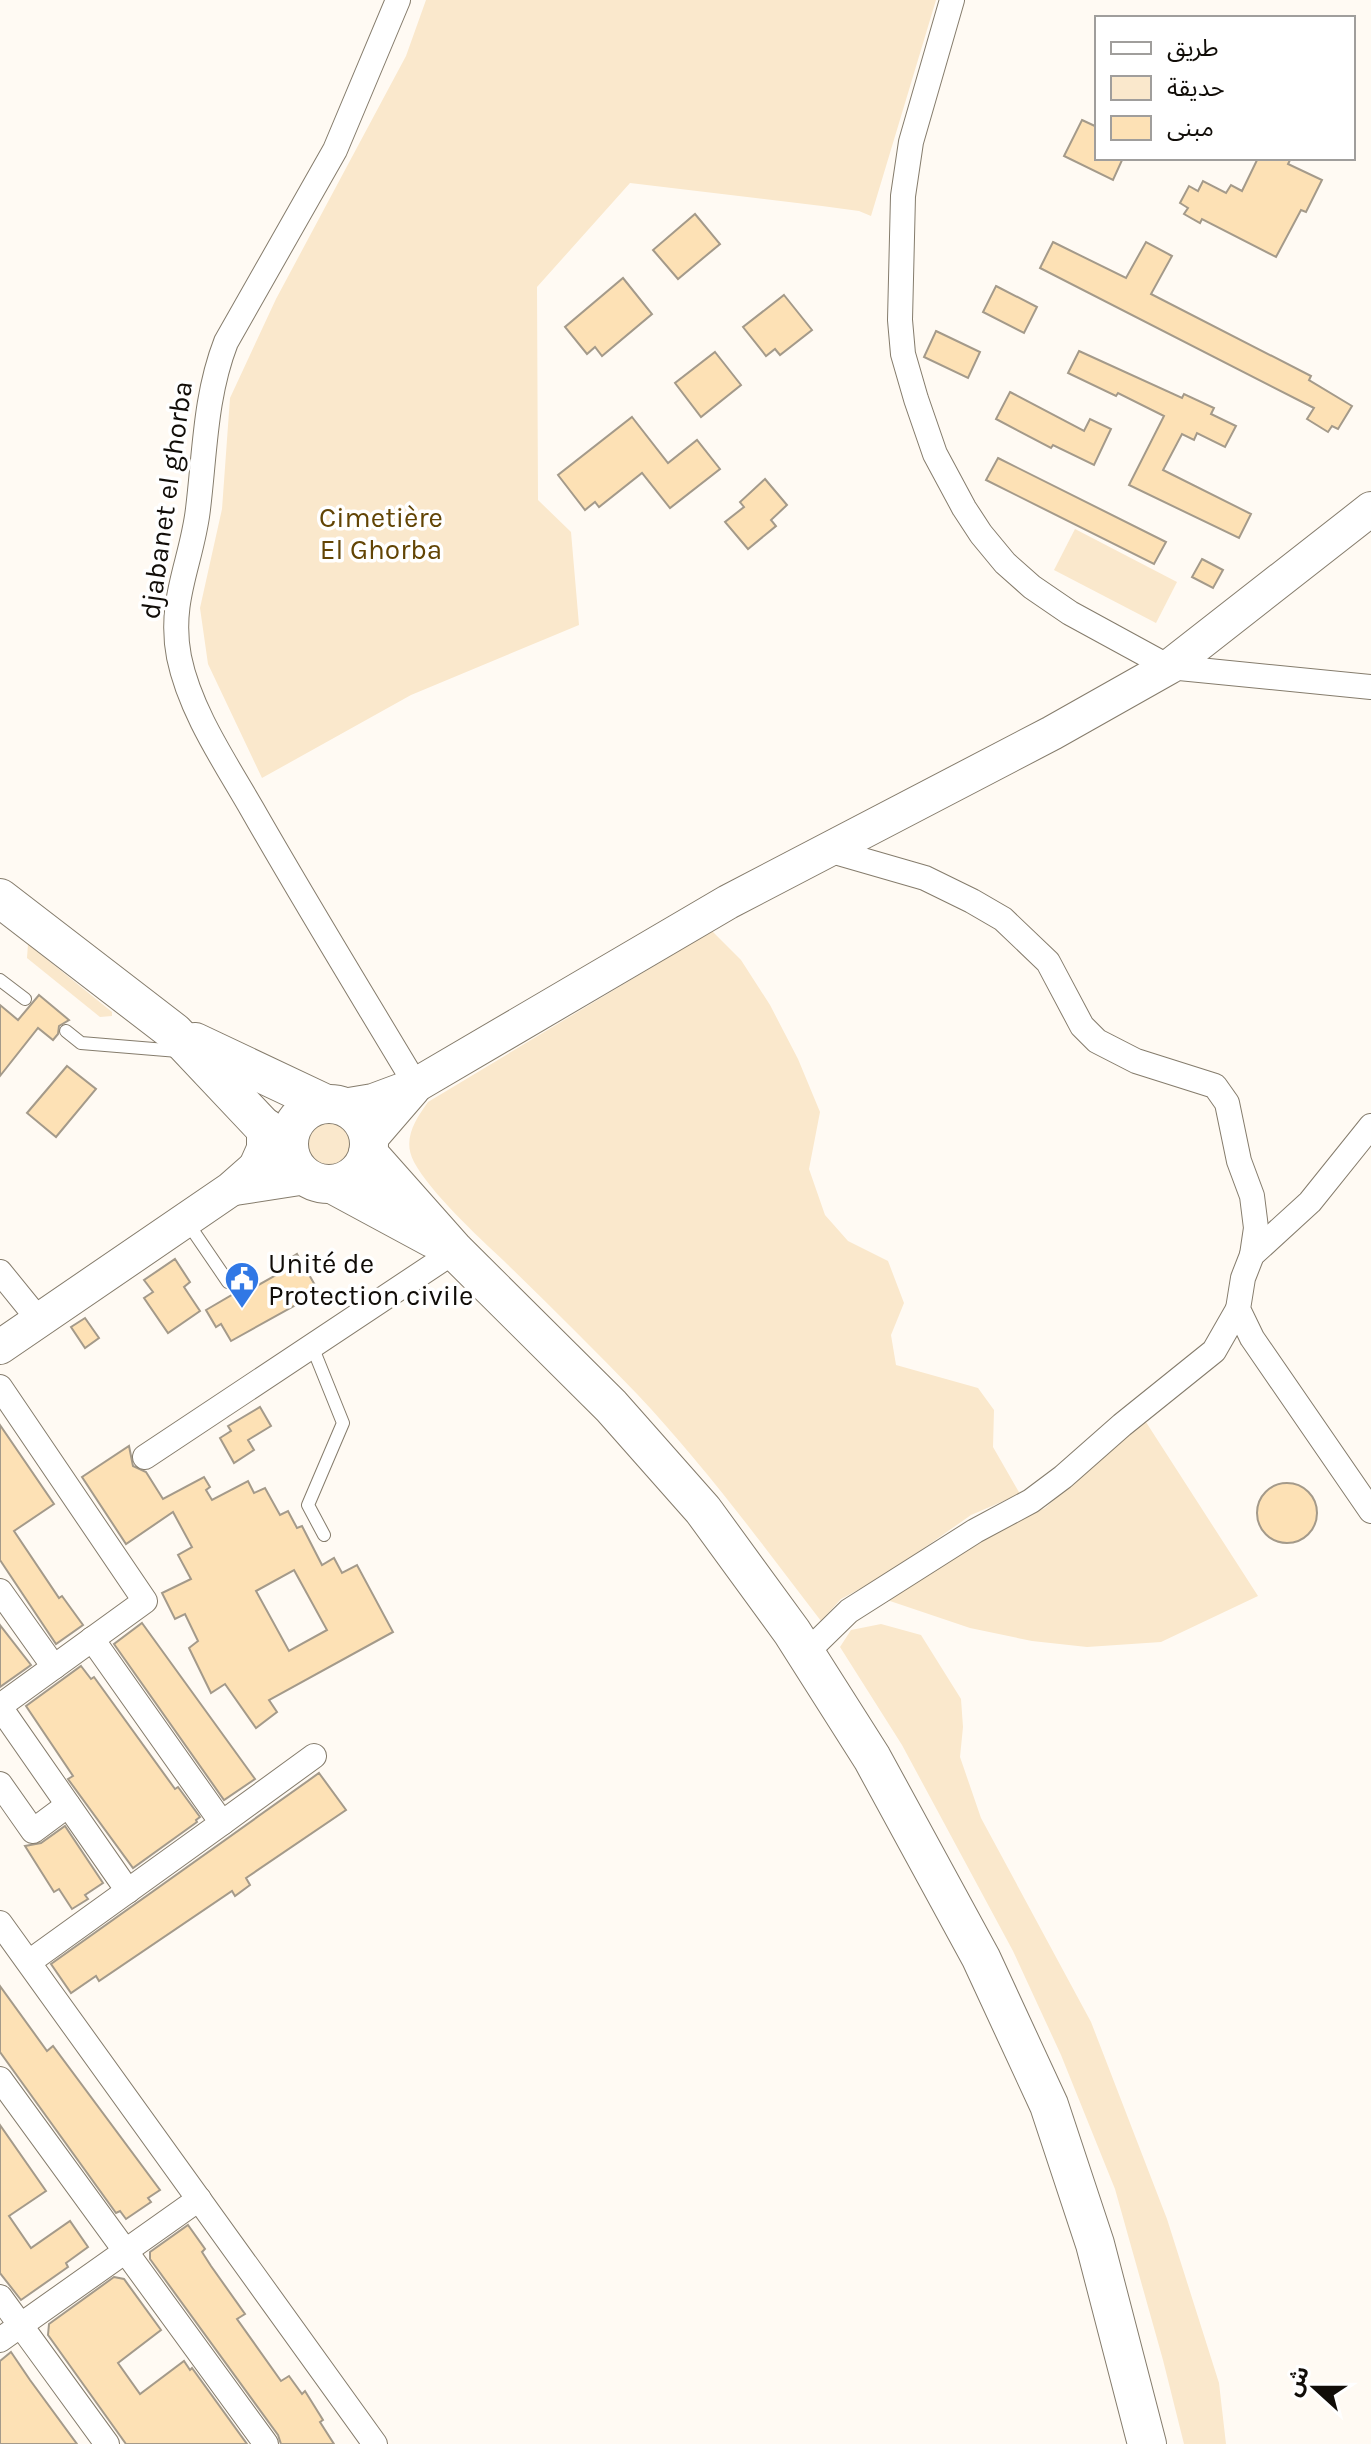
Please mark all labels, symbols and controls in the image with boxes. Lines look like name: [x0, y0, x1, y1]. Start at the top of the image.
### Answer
legend: [1095, 16, 1355, 160]
text: طريق: [1167, 34, 1219, 63]
text: حديقة: [1167, 74, 1225, 102]
text: مبنى: [1167, 114, 1214, 142]
street label: djabanet el ghorba: [133, 379, 199, 621]
park label: Cimetière El Ghorba: [319, 501, 443, 566]
place label: Unité de Protection civile: [268, 1247, 473, 1312]
public building icon: Unité de Protection civile: [223, 1260, 261, 1310]
north arrow: [1275, 2348, 1355, 2428]
text: ش: [1280, 2362, 1315, 2400]

